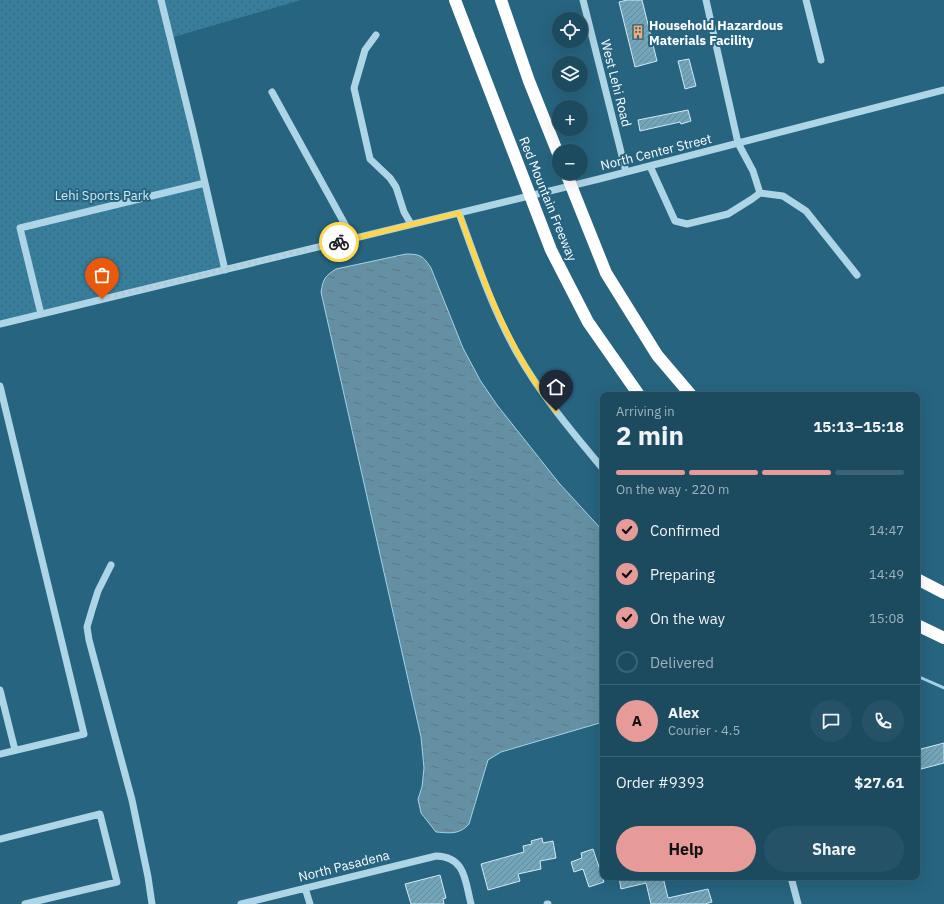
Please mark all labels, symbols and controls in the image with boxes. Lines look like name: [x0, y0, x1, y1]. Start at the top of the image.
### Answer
map controls: [552, 12, 588, 180]
button: locate: [552, 12, 588, 48]
place label: Household Hazardous Materials Facility: [649, 17, 783, 49]
building icon: Household Hazardous Materials Facility: [630, 24, 646, 40]
street label: West Lehi Road: [597, 38, 635, 128]
button: layers: [552, 56, 588, 92]
button: +: [552, 100, 588, 136]
street label: North Center Street: [599, 130, 713, 174]
street label: Red Mountain Freeway: [515, 134, 581, 264]
button: −: [552, 144, 588, 180]
park label: Lehi Sports Park: [55, 187, 149, 204]
courier: [319, 222, 359, 262]
icon: bike: [328, 231, 350, 253]
pin: [85, 258, 119, 299]
icon: bag: [91, 264, 113, 286]
pin: [539, 370, 573, 411]
icon: home: [545, 376, 567, 398]
text: Arriving in: [616, 403, 675, 420]
text: 15:13–15:18: [813, 417, 904, 436]
text: 2 min: [616, 418, 684, 452]
text: On the way · 220 m: [616, 481, 729, 498]
icon: check: [616, 519, 638, 541]
text: Confirmed: [650, 521, 720, 540]
text: 14:47: [869, 522, 904, 539]
icon: check: [616, 563, 638, 585]
text: Preparing: [650, 565, 715, 584]
text: 14:49: [869, 566, 904, 583]
icon: check: [616, 607, 638, 629]
text: On the way: [650, 609, 725, 628]
text: 15:08: [869, 610, 904, 627]
text: Delivered: [650, 653, 714, 672]
button: chat: [810, 700, 852, 742]
button: phone: [862, 700, 904, 742]
text: Alex: [668, 703, 699, 722]
text: A: [632, 711, 642, 730]
text: Courier · 4.5: [668, 722, 740, 739]
text: Order #9393: [616, 773, 705, 792]
text: $27.61: [854, 773, 904, 792]
button: Help: [616, 826, 756, 872]
button: Share: [764, 826, 904, 872]
street label: North Pasadena: [297, 846, 391, 886]

